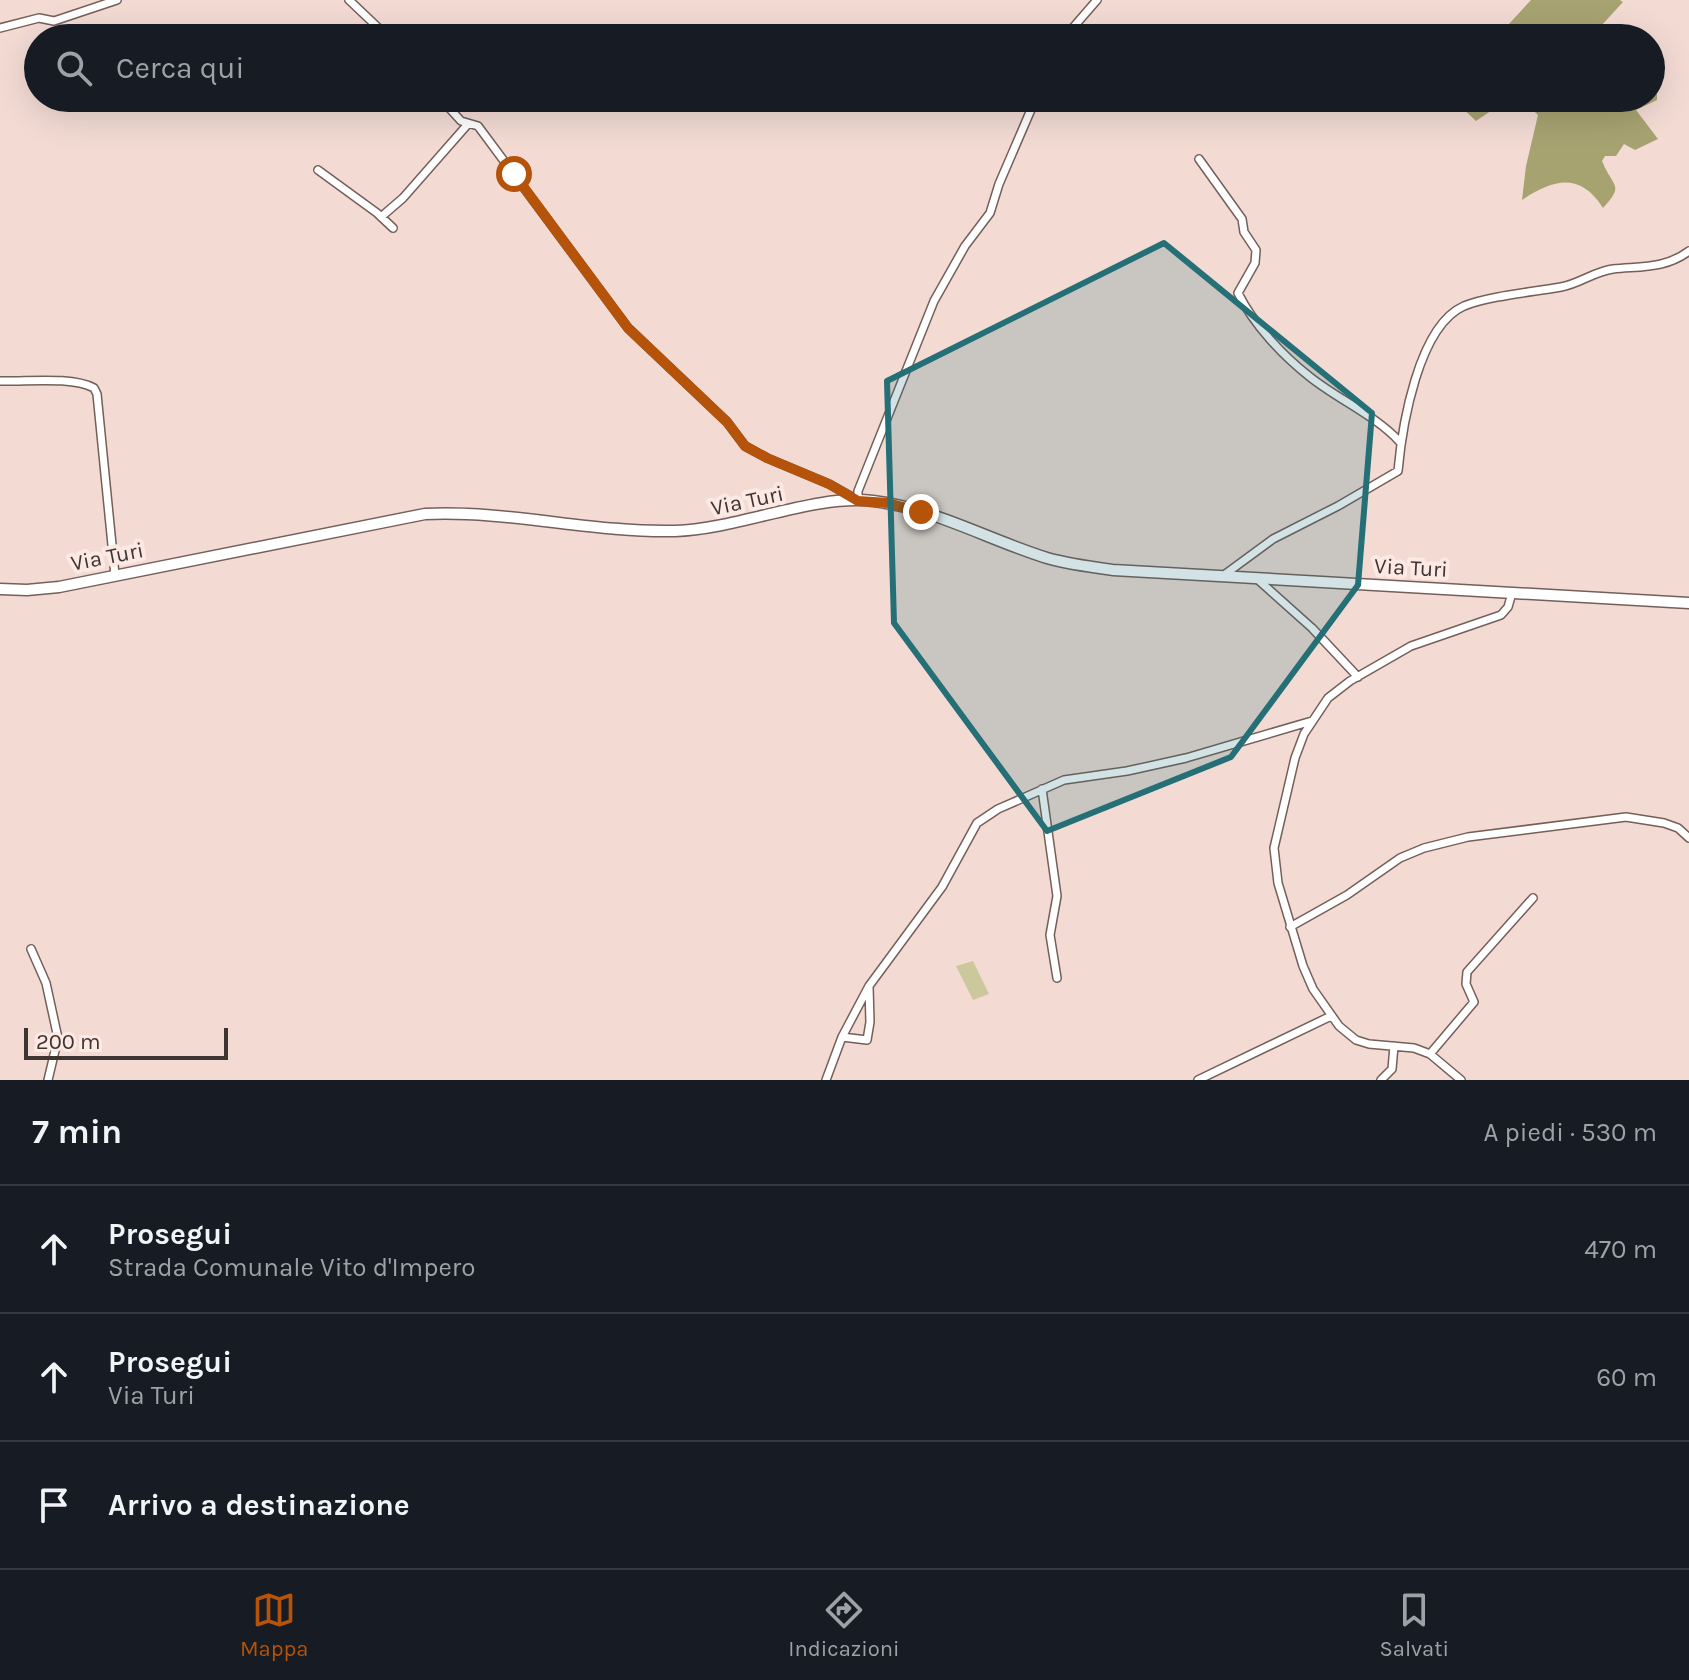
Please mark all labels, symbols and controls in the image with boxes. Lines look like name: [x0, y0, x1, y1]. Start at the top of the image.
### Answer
search box: [24, 24, 1665, 112]
icon: search: [52, 46, 96, 90]
text: Cerca qui: [116, 50, 244, 86]
route start: [496, 156, 532, 192]
street label: Via Turi: [709, 481, 786, 521]
route end: [903, 494, 939, 530]
street label: Via Turi: [69, 537, 146, 577]
street label: Via Turi: [1374, 553, 1448, 583]
scale bar: [24, 1024, 228, 1060]
text: 200 m: [36, 1029, 101, 1055]
text: 7 min: [32, 1112, 122, 1152]
text: A piedi · 530 m: [1483, 1117, 1657, 1148]
text: Prosegui: [108, 1216, 232, 1252]
icon: ahead: [32, 1227, 76, 1271]
text: 470 m: [1584, 1234, 1657, 1265]
text: Strada Comunale Vito d'Impero: [108, 1252, 475, 1283]
text: Prosegui: [108, 1344, 232, 1380]
icon: ahead: [32, 1355, 76, 1399]
text: 60 m: [1596, 1362, 1657, 1393]
text: Via Turi: [108, 1380, 195, 1411]
icon: arrive: [32, 1483, 76, 1527]
text: Arrivo a destinazione: [108, 1487, 410, 1523]
tab: Mappa: [240, 1588, 308, 1662]
tab: Indicazioni: [788, 1588, 900, 1662]
tab: Salvati: [1379, 1588, 1449, 1662]

